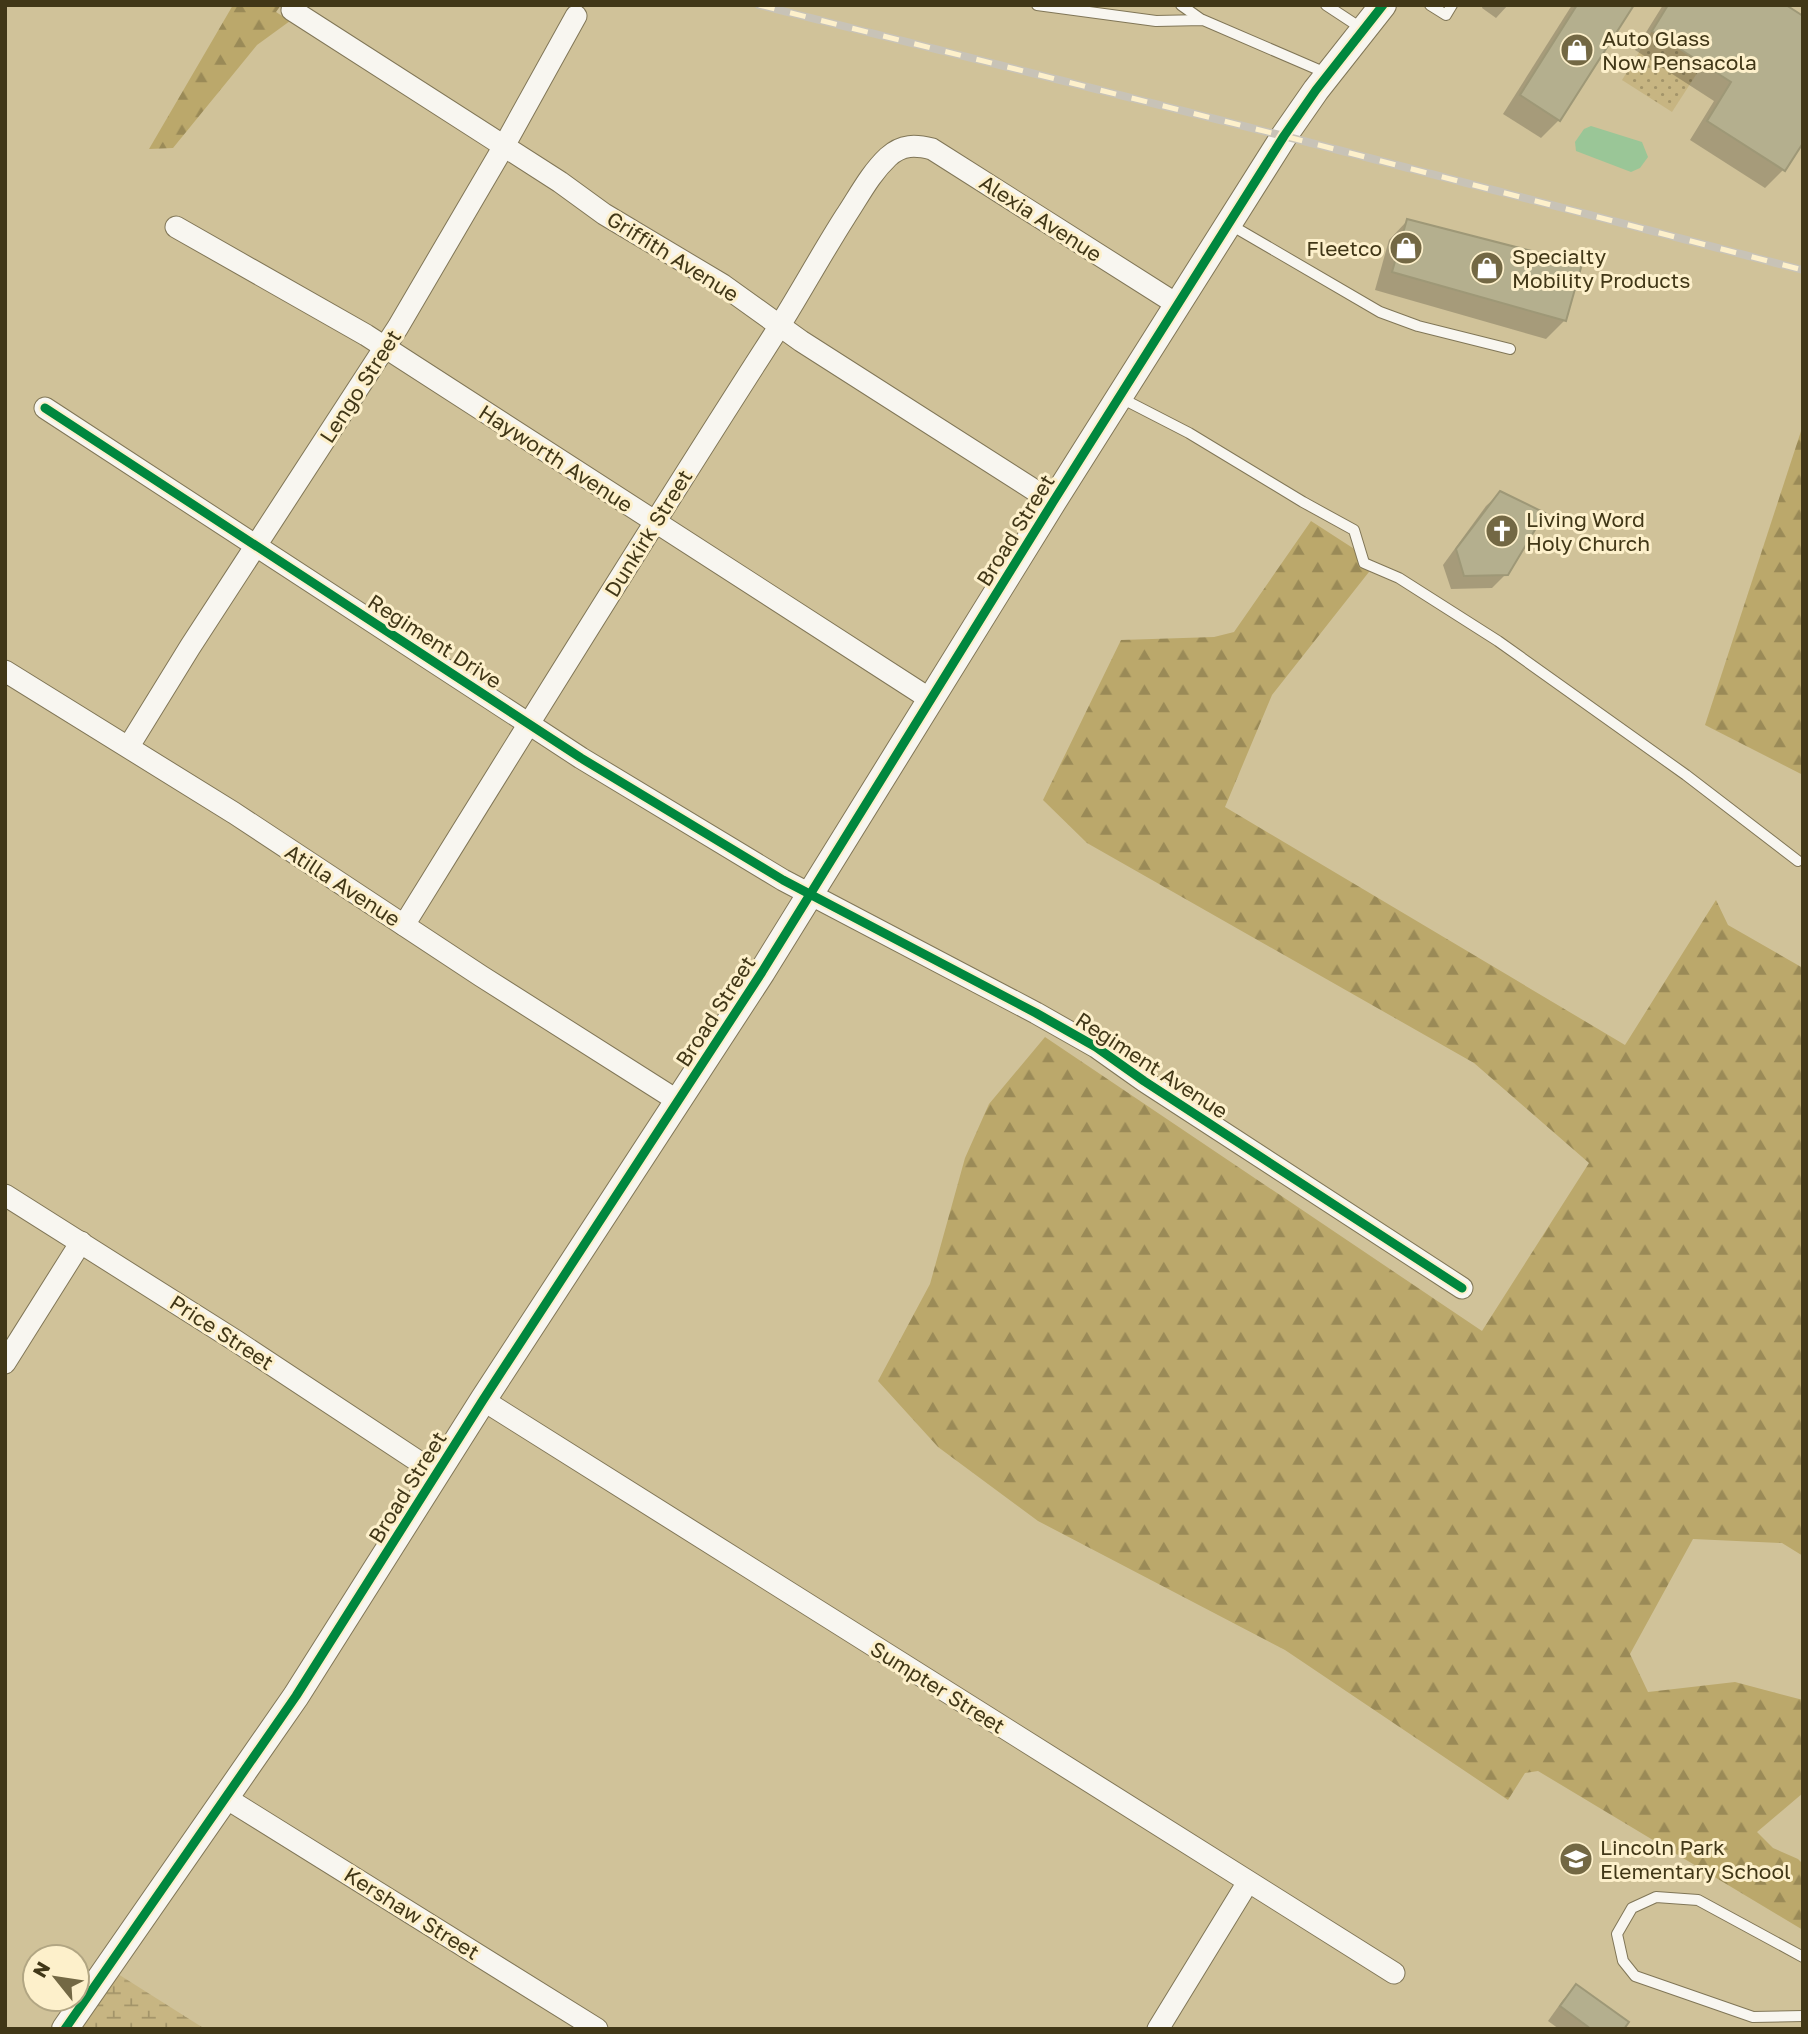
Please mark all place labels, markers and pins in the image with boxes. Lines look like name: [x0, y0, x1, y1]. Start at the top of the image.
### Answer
place label: Auto Glass Now Pensacola: [1602, 25, 1757, 75]
shop icon: Auto Glass Now Pensacola: [1558, 31, 1596, 69]
shop icon: Fleetco: [1387, 229, 1425, 267]
place label: Fleetco: [1306, 235, 1382, 261]
place label: Specialty Mobility Products: [1512, 243, 1690, 293]
shop icon: Specialty Mobility Products: [1468, 249, 1506, 287]
place label: Living Word Holy Church: [1526, 506, 1650, 556]
church icon: Living Word Holy Church: [1483, 512, 1521, 550]
place label: Lincoln Park Elementary School: [1600, 1834, 1791, 1884]
school or university icon: Lincoln Park Elementary School: [1557, 1840, 1595, 1878]

